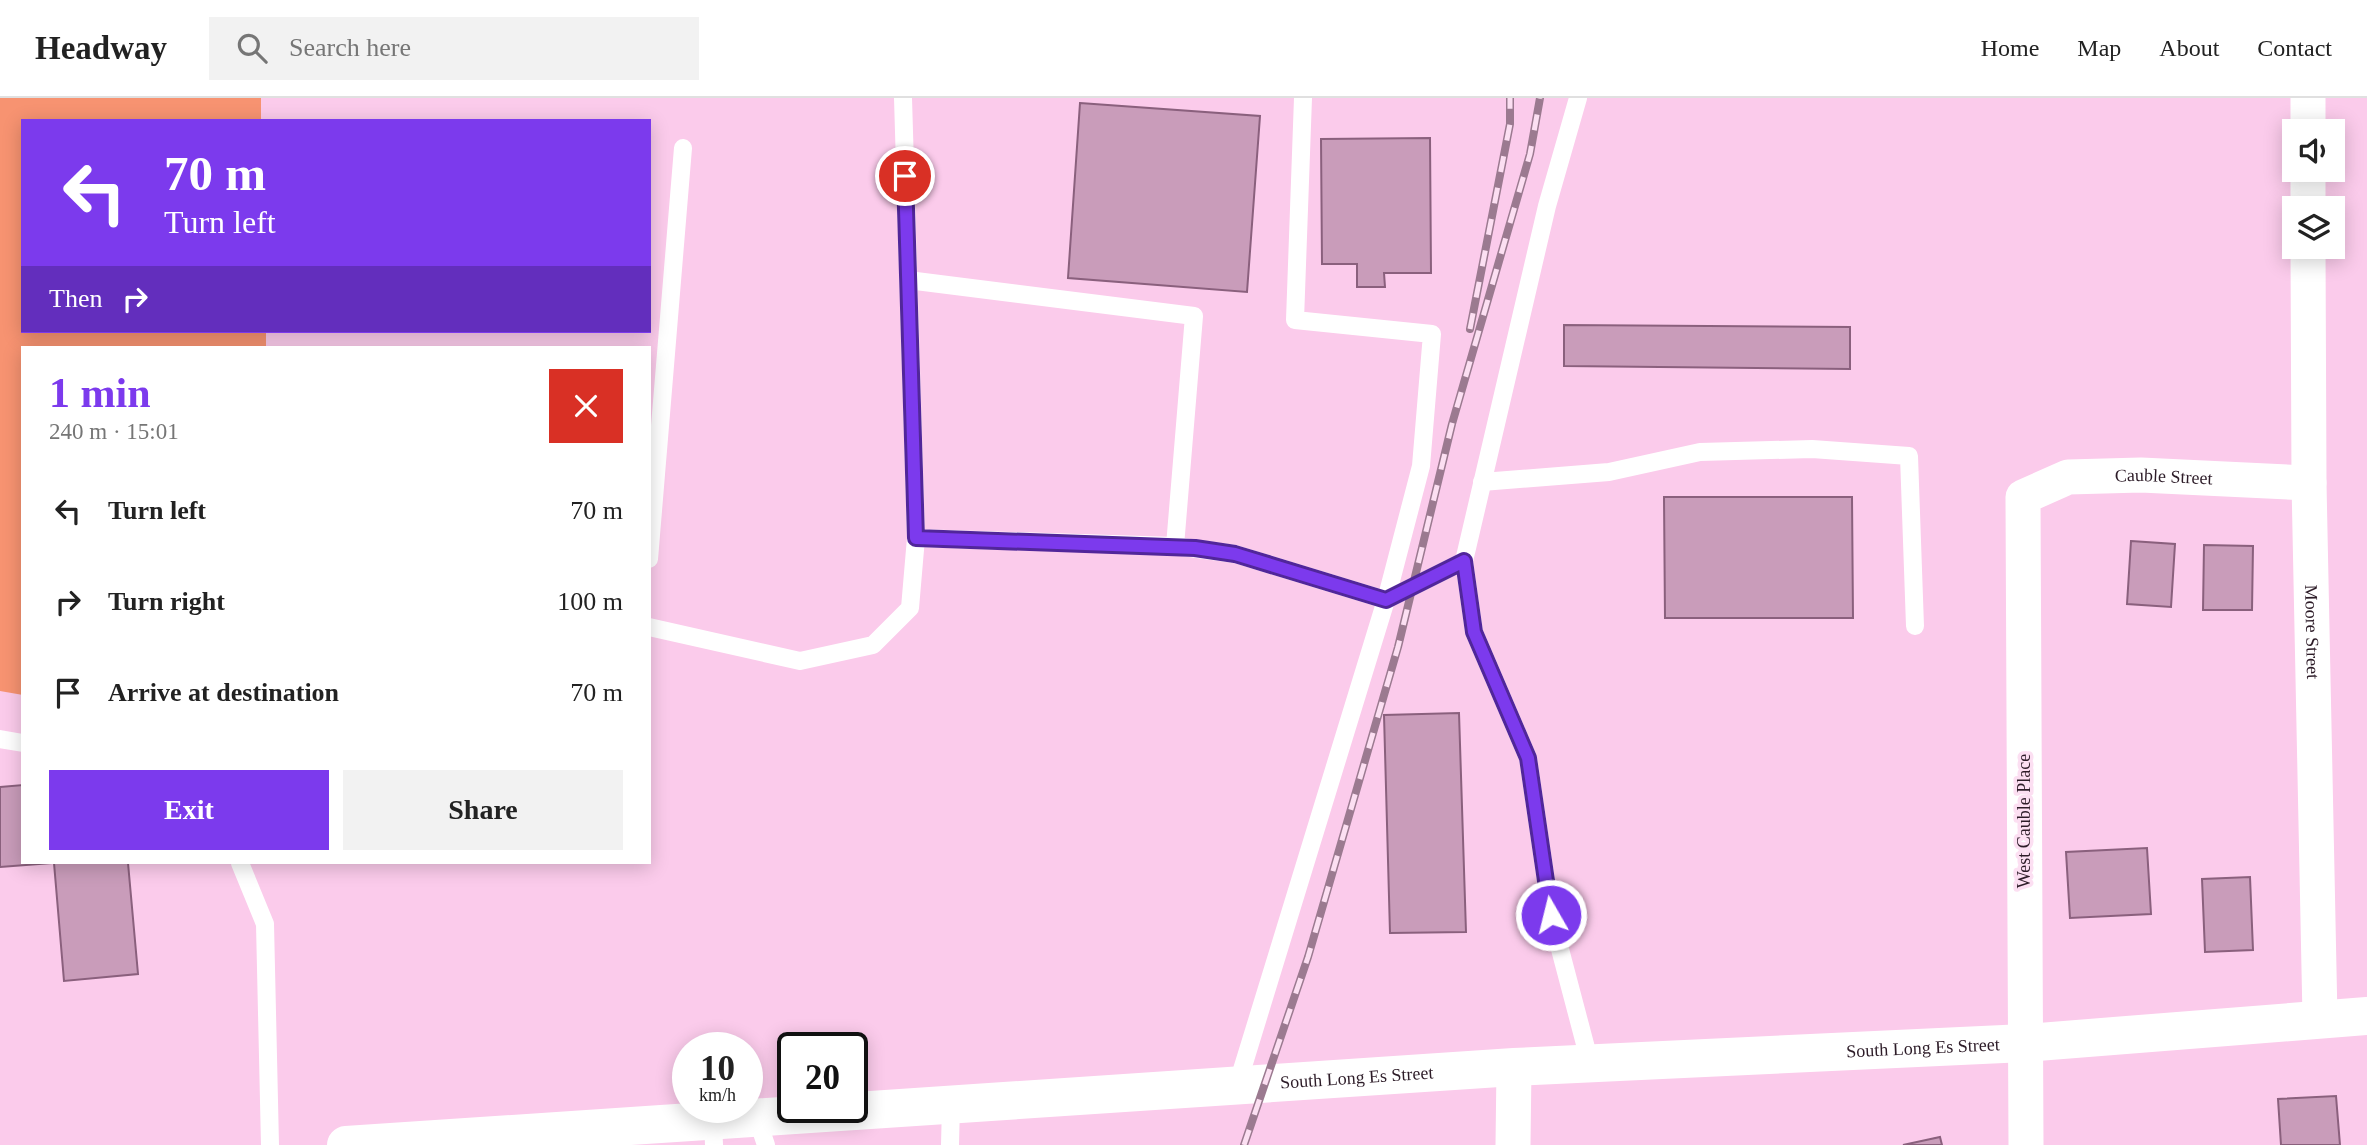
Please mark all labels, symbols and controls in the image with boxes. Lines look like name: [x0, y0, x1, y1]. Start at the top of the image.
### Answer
search box: [209, 17, 699, 80]
icon: search: [233, 29, 271, 67]
text: Headway: [35, 30, 167, 66]
text: Search here: [289, 33, 411, 62]
text: Home: [1981, 35, 2039, 61]
text: Map: [2077, 35, 2121, 61]
text: About: [2159, 35, 2219, 61]
text: Contact: [2257, 35, 2332, 61]
map controls: [2282, 119, 2345, 259]
button: sound: [2282, 119, 2345, 182]
text: 70 m: [164, 146, 266, 201]
pin: [875, 146, 935, 206]
icon: left: [49, 147, 140, 238]
icon: arrive: [886, 157, 924, 195]
button: layers: [2282, 196, 2345, 259]
text: Turn left: [164, 204, 276, 240]
icon: right: [116, 280, 154, 318]
text: Then: [49, 284, 102, 313]
button: close: [549, 369, 623, 443]
text: 1 min: [49, 370, 151, 416]
text: 240 m · 15:01: [49, 419, 179, 444]
street label: Cauble Street: [2115, 465, 2213, 488]
icon: left: [49, 492, 87, 530]
text: Turn left: [108, 496, 206, 525]
text: 70 m: [570, 496, 623, 525]
icon: right: [49, 583, 87, 621]
street label: Moore Street: [2301, 584, 2323, 679]
text: Turn right: [108, 587, 225, 616]
text: 100 m: [557, 587, 623, 616]
icon: arrive: [49, 674, 87, 712]
text: Arrive at destination: [108, 678, 339, 707]
text: 70 m: [570, 678, 623, 707]
street label: West Cauble Place: [2014, 754, 2034, 888]
button: Exit: [49, 770, 329, 850]
button: Share: [343, 770, 623, 850]
position arrow: [1514, 878, 1588, 952]
speed limit sign: 20: [777, 1032, 868, 1123]
street label: South Long Es Street: [1846, 1034, 2000, 1061]
text: 10: [700, 1049, 735, 1088]
street label: South Long Es Street: [1279, 1062, 1434, 1093]
text: km/h: [699, 1085, 736, 1105]

